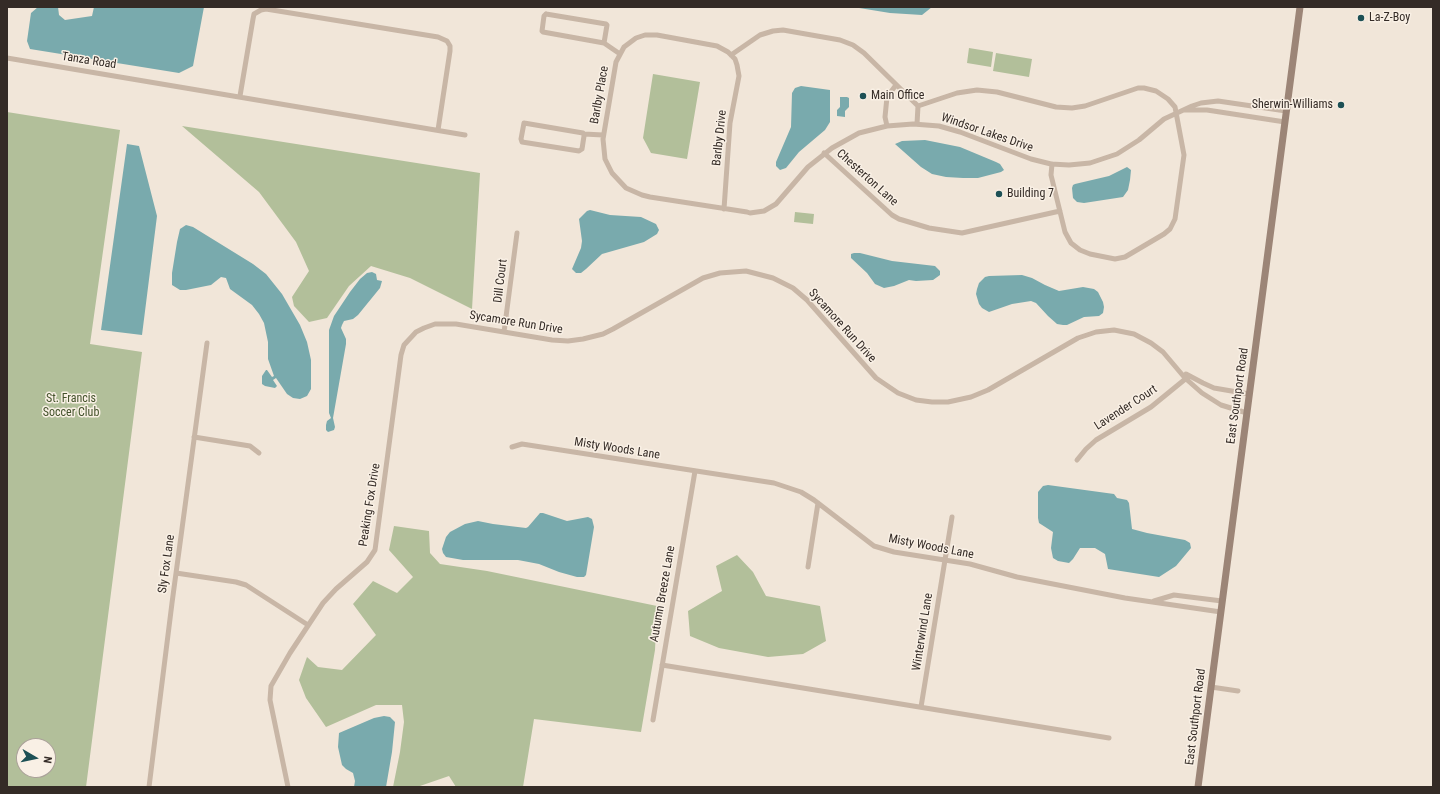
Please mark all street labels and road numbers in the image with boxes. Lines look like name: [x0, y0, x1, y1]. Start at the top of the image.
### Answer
street label: Tanza Road: [61, 50, 117, 72]
street label: Barlby Place: [588, 65, 612, 125]
street label: Barlby Drive: [710, 109, 730, 167]
street label: Windsor Lakes Drive: [939, 111, 1035, 155]
street label: Chesterton Lane: [833, 147, 901, 209]
street label: Dill Court: [491, 258, 511, 304]
street label: Sycamore Run Drive: [805, 286, 879, 366]
street label: Sycamore Run Drive: [468, 309, 564, 337]
street label: East Southport Road: [1224, 347, 1252, 445]
street label: Lavender Court: [1092, 382, 1160, 434]
street label: Misty Woods Lane: [573, 435, 661, 463]
street label: Peaking Fox Drive: [356, 462, 384, 548]
street label: Misty Woods Lane: [887, 532, 975, 562]
street label: Sly Fox Lane: [156, 534, 178, 594]
street label: Autumn Breeze Lane: [647, 545, 679, 643]
street label: Winterwind Lane: [910, 592, 936, 672]
street label: East Southport Road: [1183, 668, 1209, 766]

